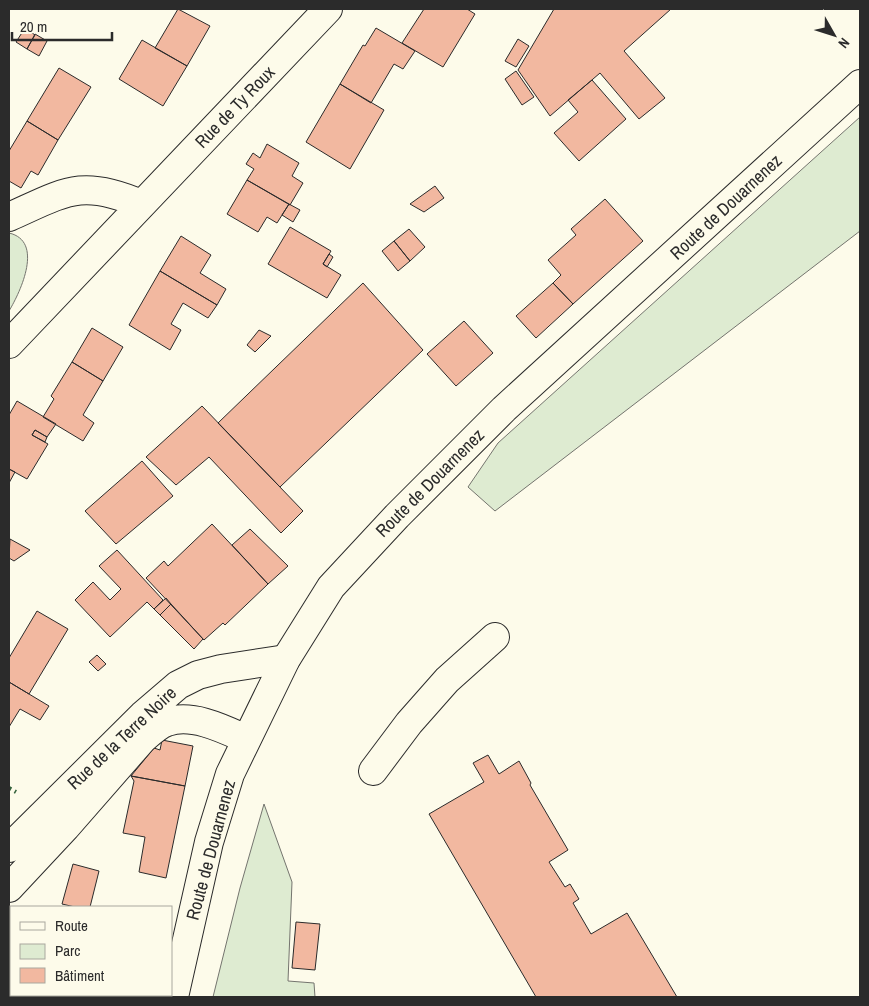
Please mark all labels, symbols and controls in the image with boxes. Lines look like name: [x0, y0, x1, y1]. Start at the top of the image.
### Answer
scale bar: [12, 10, 112, 42]
north arrow: [809, 10, 859, 60]
text: 20 m: [20, 16, 47, 37]
text: N: [834, 34, 854, 52]
street label: Rue de Ty Roux: [189, 60, 281, 153]
street label: Route de Douarnenez: [664, 148, 787, 265]
street label: Route de Douarnenez: [370, 423, 490, 543]
street label: Rue de la Terre Noire: [62, 680, 182, 795]
street label: Route de Douarnenez: [180, 777, 241, 923]
legend: [10, 906, 172, 996]
text: Route: [55, 915, 88, 936]
text: Parc: [55, 940, 80, 961]
text: Bâtiment: [55, 965, 105, 986]

